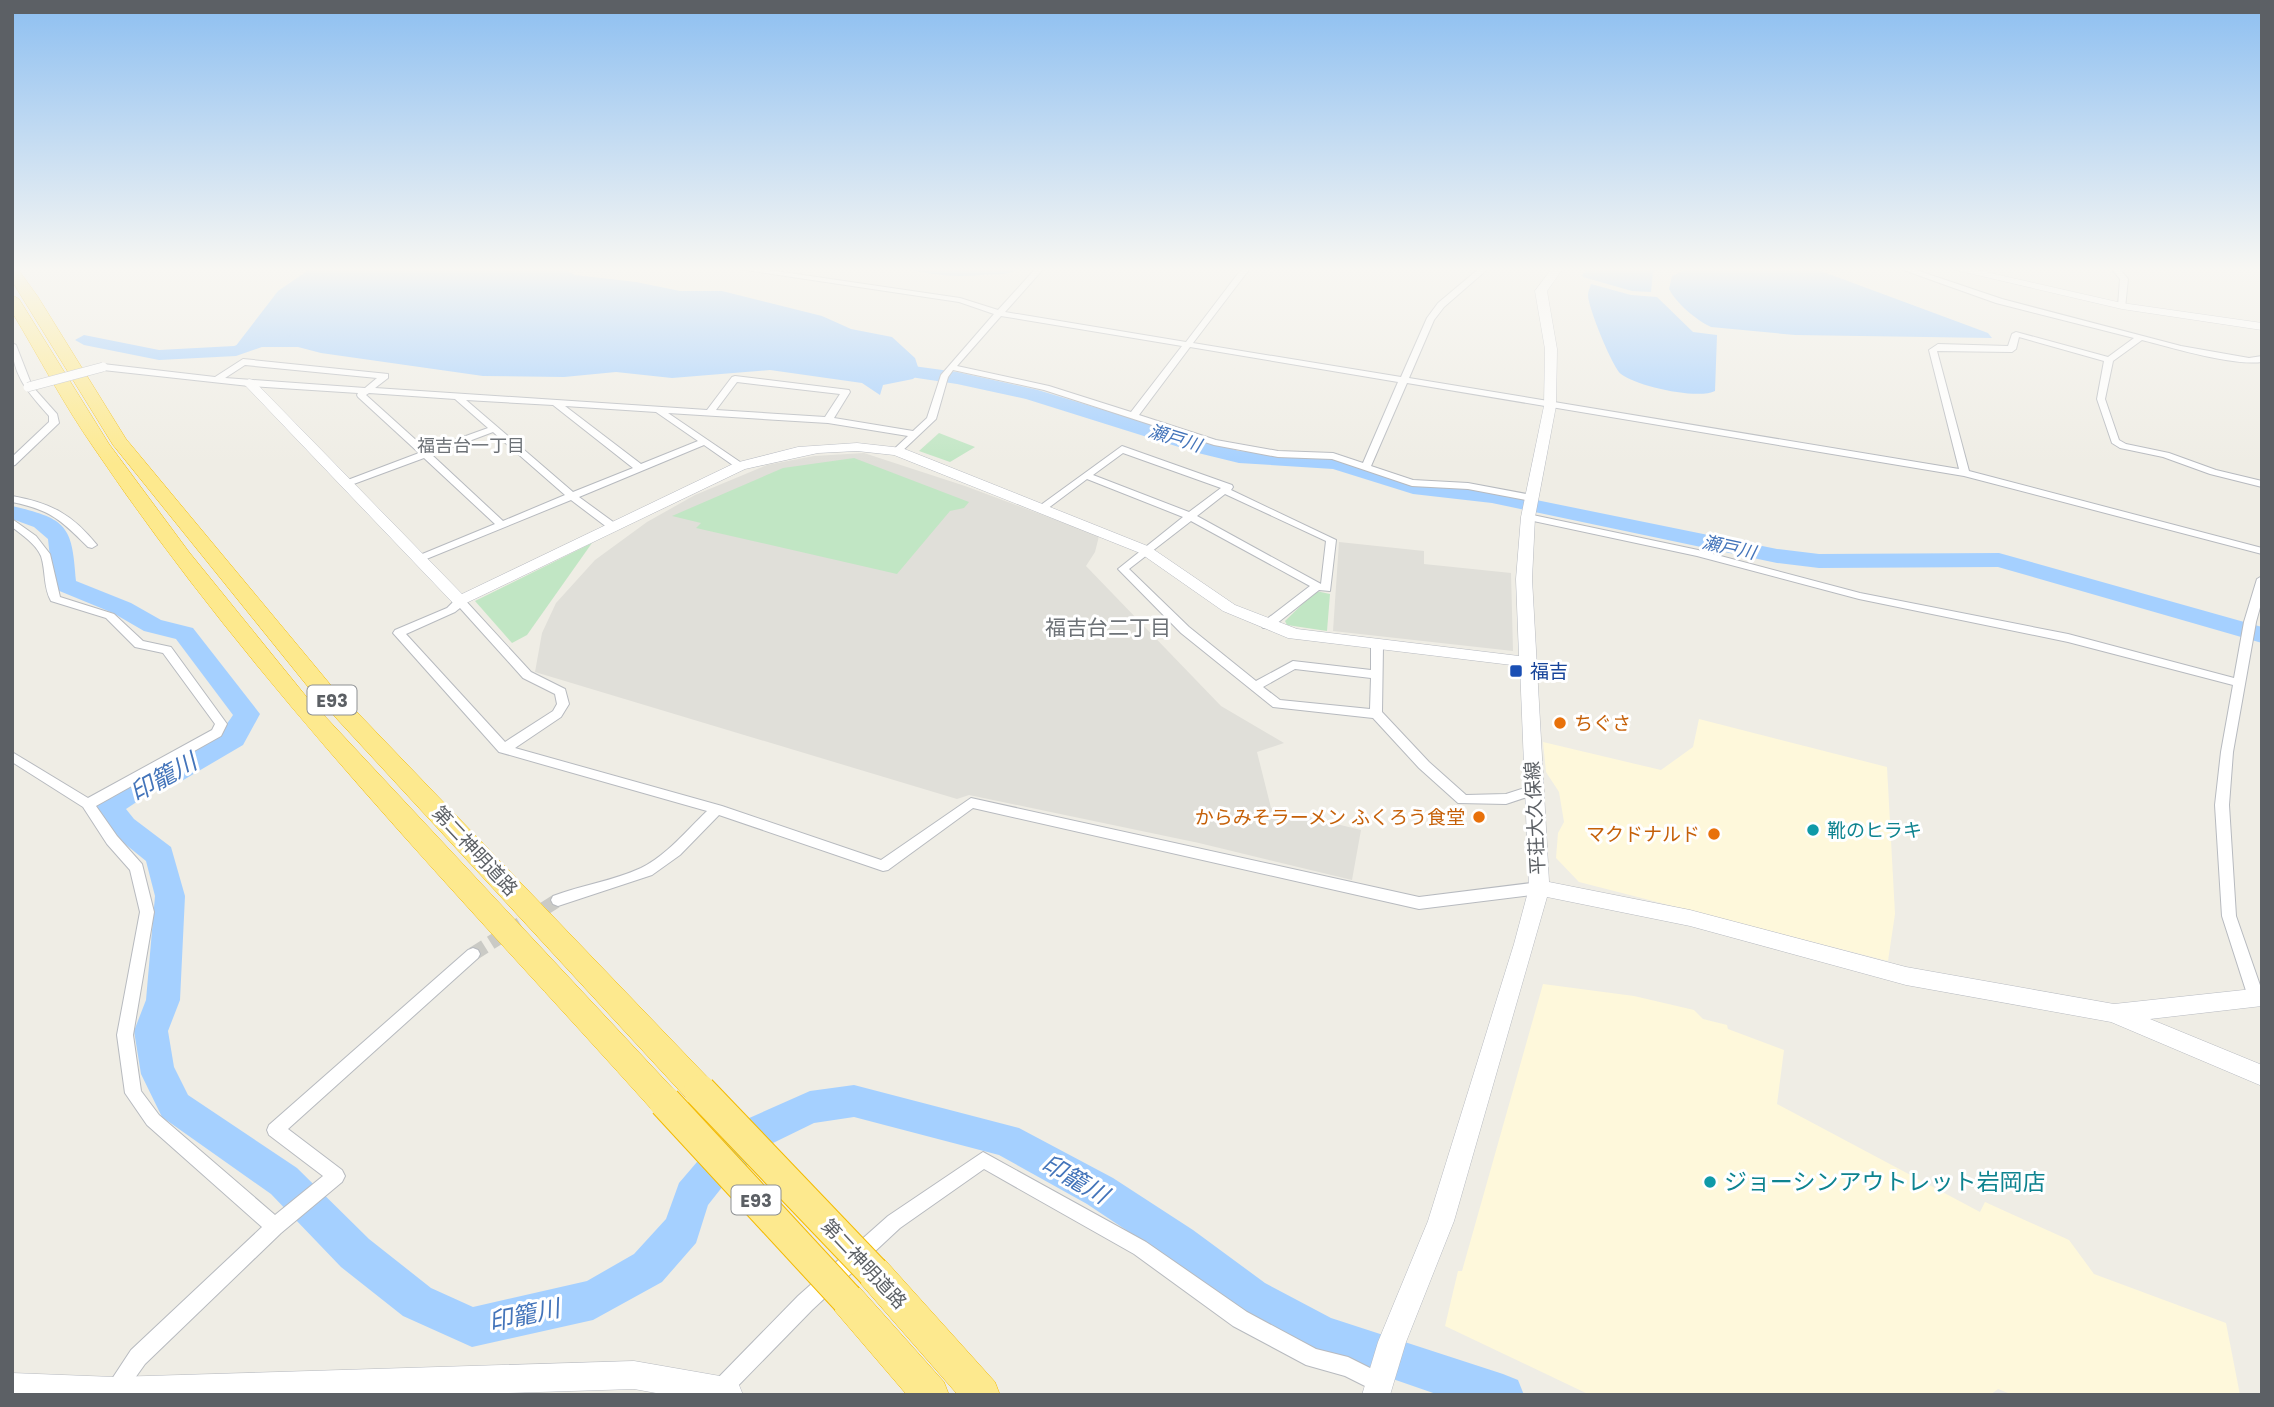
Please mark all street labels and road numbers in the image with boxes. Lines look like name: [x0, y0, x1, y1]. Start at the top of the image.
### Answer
road number: E93: [308, 686, 356, 714]
street label: 平荘大久保線: [1519, 760, 1551, 876]
street label: 第二神明道路: [426, 800, 524, 902]
road number: E93: [732, 1185, 780, 1214]
street label: 第二神明道路: [815, 1213, 913, 1315]

